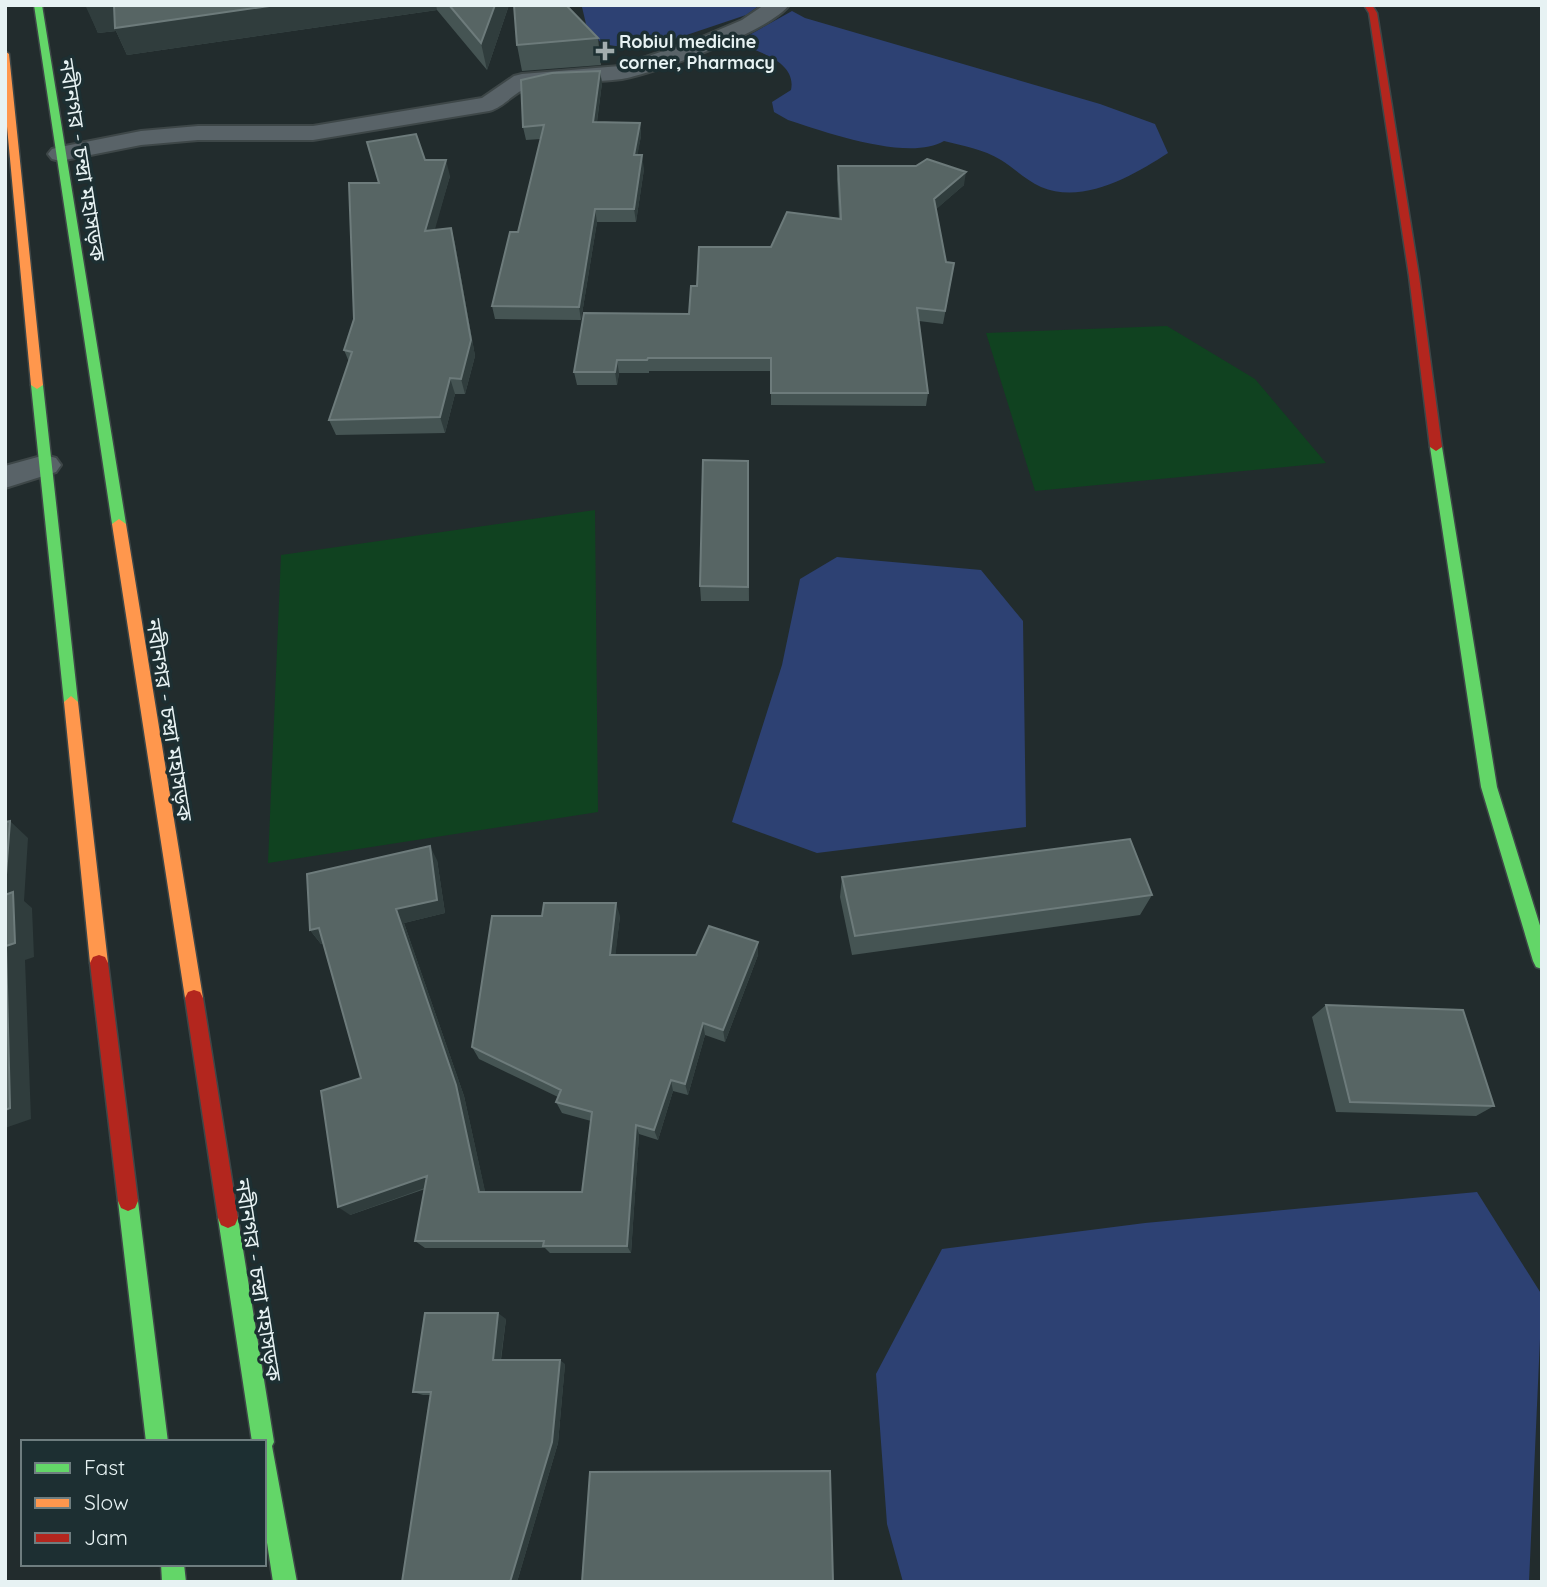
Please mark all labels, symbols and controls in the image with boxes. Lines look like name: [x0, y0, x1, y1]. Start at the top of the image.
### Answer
place label: Robiul medicine corner, Pharmacy: [619, 30, 775, 74]
marker: Robiul medicine corner, Pharmacy: [597, 43, 613, 59]
street label: নবীনগর - চন্দ্রা মহাসড়ক: [54, 56, 112, 264]
street label: নবীনগর - চন্দ্রা মহাসড়ক: [141, 616, 199, 824]
street label: নবীনগর - চন্দ্রা মহাসড়ক: [230, 1176, 288, 1384]
legend: [21, 1440, 266, 1566]
text: Fast: [84, 1454, 125, 1480]
text: Slow: [84, 1489, 129, 1515]
text: Jam: [84, 1524, 128, 1550]

